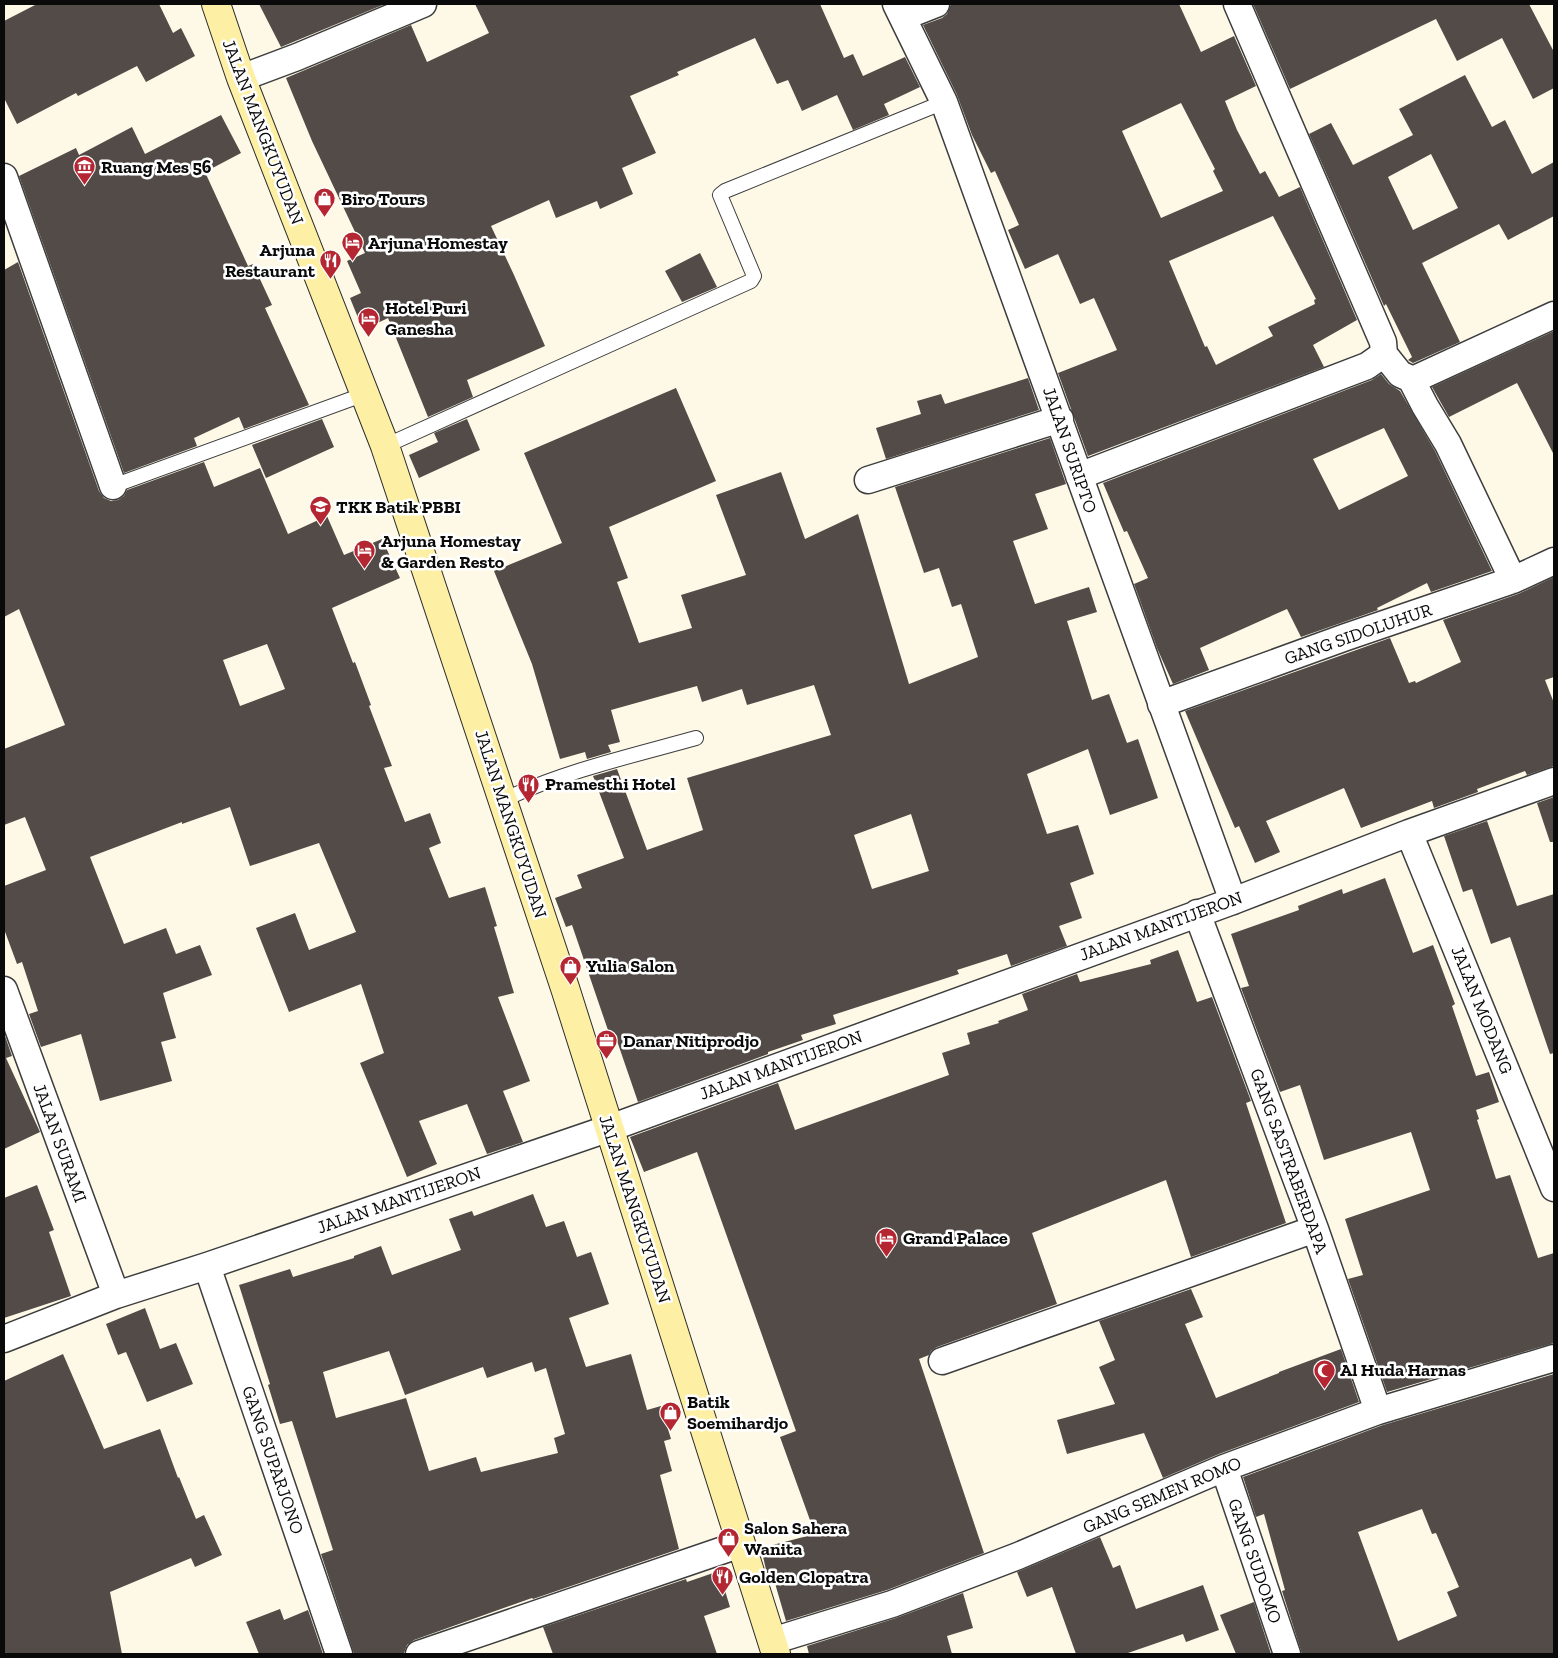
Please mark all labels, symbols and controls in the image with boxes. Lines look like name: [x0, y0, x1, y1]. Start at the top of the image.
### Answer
street label: JALAN MANGKUYUDAN: [217, 36, 309, 228]
museum icon: Ruang Mes 56: [73, 155, 97, 186]
place label: Ruang Mes 56: [101, 156, 212, 178]
shop icon: Biro Tours: [313, 187, 337, 218]
place label: Biro Tours: [341, 188, 425, 210]
hotel icon: Arjuna Homestay: [340, 231, 364, 262]
place label: Arjuna Homestay: [368, 232, 508, 254]
place label: Arjuna Restaurant: [225, 239, 316, 282]
restaurant icon: Arjuna Restaurant: [319, 248, 343, 279]
place label: Hotel Puri Ganesha: [385, 297, 467, 340]
hotel icon: Hotel Puri Ganesha: [357, 306, 381, 337]
street label: JALAN SURIPTO: [1038, 384, 1102, 516]
school or university icon: TKK Batik PBBI: [308, 495, 332, 526]
place label: TKK Batik PBBI: [336, 496, 461, 518]
place label: Arjuna Homestay & Garden Resto: [381, 530, 521, 573]
hotel icon: Arjuna Homestay & Garden Resto: [353, 539, 377, 570]
street label: GANG SIDOLUHUR: [1281, 598, 1435, 670]
street label: JALAN MANGKUYUDAN: [470, 727, 552, 921]
restaurant icon: Pramesthi Hotel: [517, 772, 541, 803]
place label: Pramesthi Hotel: [545, 773, 676, 795]
street label: JALAN MANTIJERON: [1077, 886, 1245, 966]
street label: JALAN MODANG: [1446, 943, 1518, 1077]
shop icon: Yulia Salon: [558, 954, 582, 985]
place label: Yulia Salon: [586, 955, 675, 977]
street label: JALAN MANTIJERON: [697, 1025, 865, 1105]
office icon: Danar Nitiprodjo: [595, 1029, 619, 1060]
place label: Danar Nitiprodjo: [623, 1030, 759, 1052]
street label: GANG SASTRABERDAPA: [1245, 1065, 1333, 1257]
street label: JALAN SURAMI: [28, 1080, 92, 1206]
street label: JALAN MANGKUYUDAN: [594, 1112, 676, 1306]
street label: JALAN MANTIJERON: [314, 1162, 484, 1238]
hotel icon: Grand Palace: [875, 1226, 899, 1257]
place label: Grand Palace: [903, 1227, 1008, 1249]
mosque icon: Al Huda Harnas: [1312, 1358, 1336, 1389]
place label: Al Huda Harnas: [1340, 1359, 1466, 1381]
street label: GANG SUPARJONO: [237, 1383, 309, 1537]
place label: Batik Soemihardjo: [687, 1391, 789, 1434]
shop icon: Batik Soemihardjo: [659, 1400, 683, 1431]
street label: GANG SEMEN ROMO: [1079, 1452, 1245, 1538]
street label: GANG SUDOMO: [1223, 1496, 1287, 1626]
place label: Salon Sahera Wanita: [744, 1517, 847, 1560]
shop icon: Salon Sahera Wanita: [716, 1526, 740, 1557]
restaurant icon: Golden Clopatra: [711, 1565, 735, 1596]
place label: Golden Clopatra: [739, 1566, 869, 1588]

